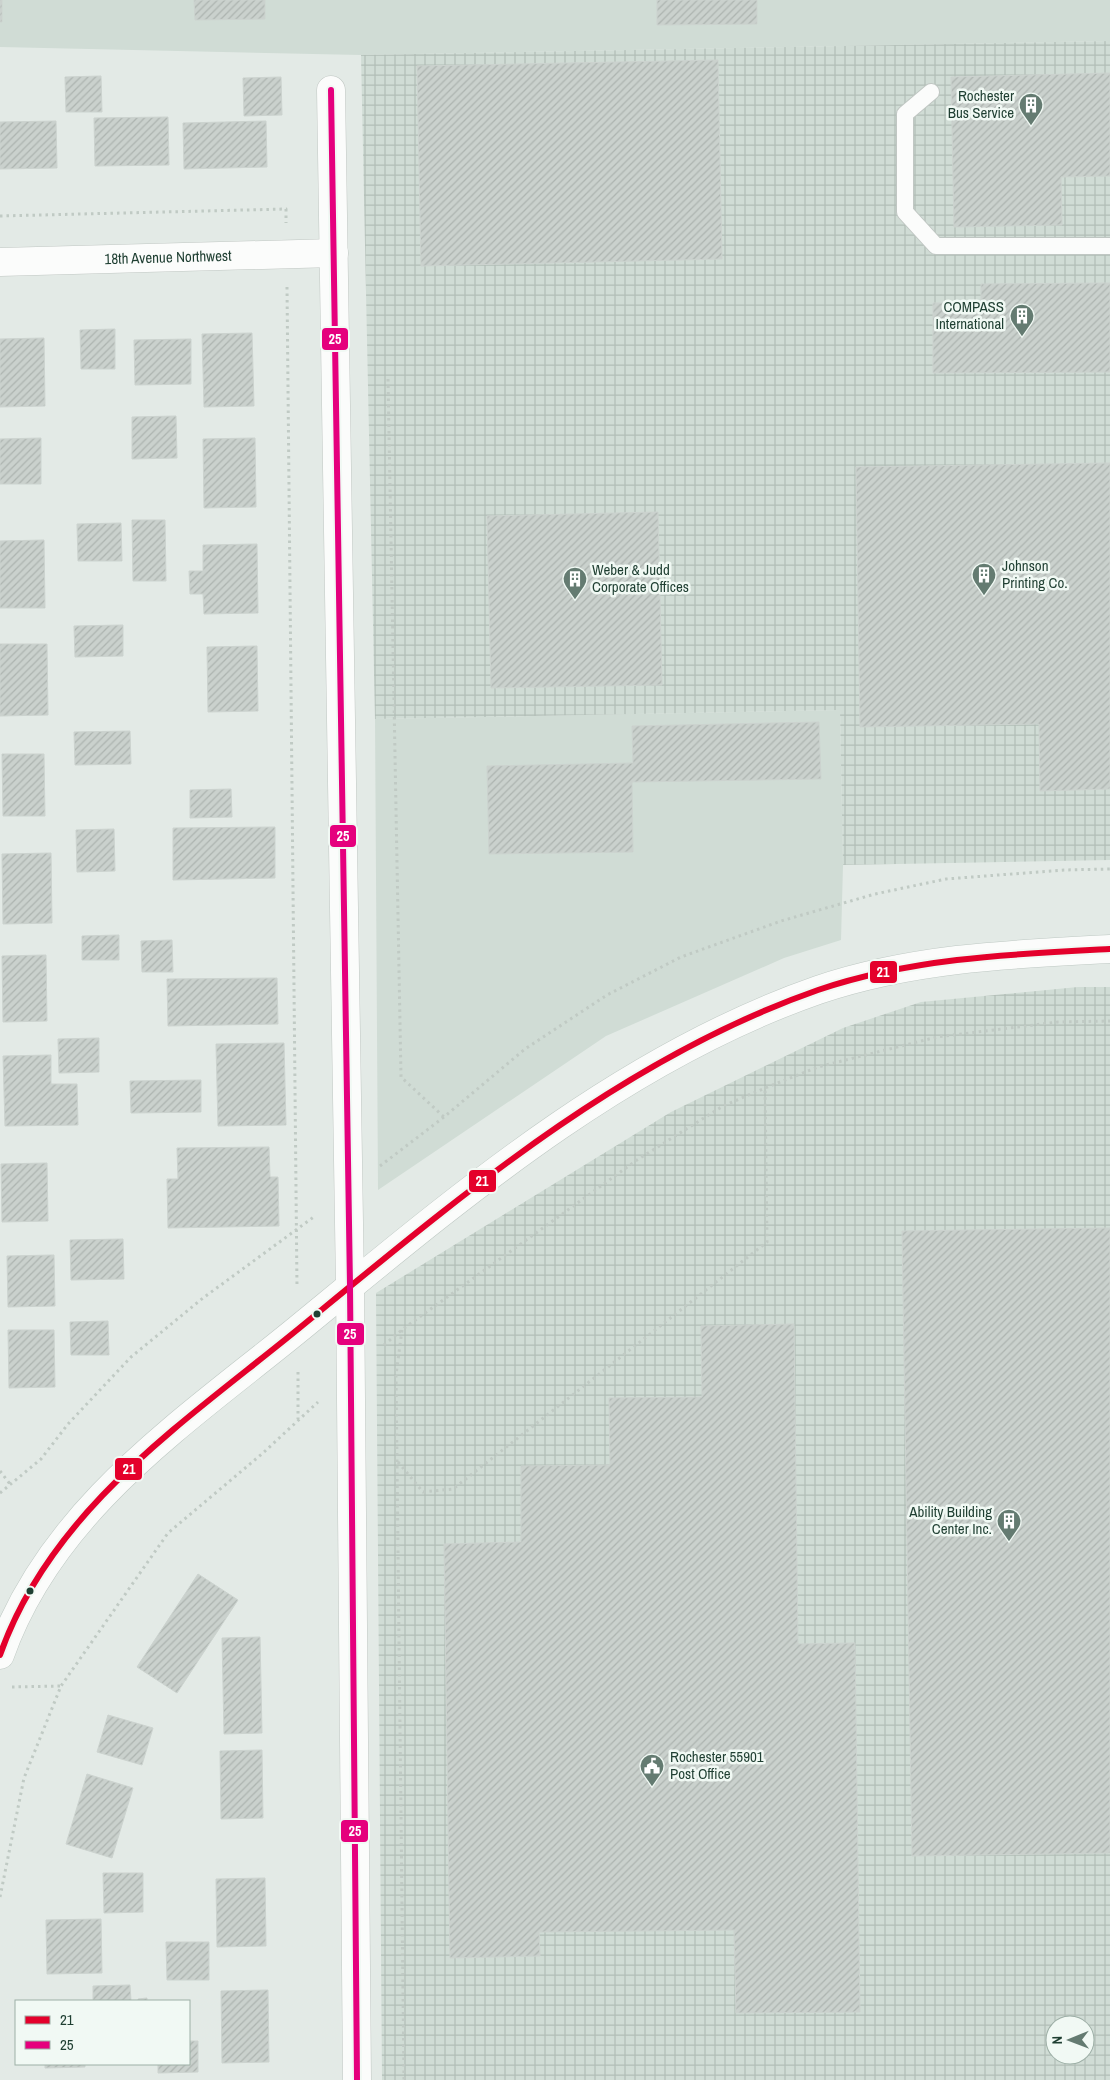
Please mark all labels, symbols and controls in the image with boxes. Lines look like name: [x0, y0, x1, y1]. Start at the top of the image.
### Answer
place label: Rochester Bus Service: [948, 85, 1014, 123]
building icon: Rochester Bus Service: [1018, 92, 1044, 126]
street label: 18th Avenue Northwest: [104, 245, 232, 269]
place label: COMPASS International: [936, 296, 1004, 334]
building icon: COMPASS International: [1009, 303, 1035, 337]
line badge: 25: [321, 327, 349, 351]
text: 25: [329, 330, 342, 348]
place label: Johnson Printing Co.: [1002, 555, 1068, 593]
place label: Weber & Judd Corporate Offices: [592, 559, 689, 597]
building icon: Johnson Printing Co.: [971, 562, 997, 596]
building icon: Weber & Judd Corporate Offices: [562, 566, 588, 600]
line badge: 25: [329, 824, 357, 848]
text: 25: [337, 827, 350, 845]
line badge: 21: [869, 960, 898, 984]
text: 21: [877, 963, 890, 981]
line badge: 21: [468, 1169, 497, 1193]
text: 21: [476, 1172, 489, 1190]
unlabelled marker: [312, 1309, 322, 1319]
line badge: 25: [336, 1322, 365, 1346]
text: 25: [344, 1325, 357, 1343]
line badge: 21: [114, 1457, 143, 1481]
text: 21: [123, 1460, 136, 1478]
place label: Ability Building Center Inc.: [908, 1501, 992, 1539]
building icon: Ability Building Center Inc.: [996, 1508, 1022, 1542]
unlabelled marker: [25, 1586, 35, 1596]
place label: Rochester 55901 Post Office: [670, 1746, 764, 1784]
public building icon: Rochester 55901 Post Office: [639, 1753, 665, 1787]
line badge: 25: [340, 1819, 369, 1843]
text: 25: [349, 1822, 362, 1840]
legend: [15, 2000, 190, 2065]
text: 21: [60, 2009, 74, 2030]
north arrow: [1045, 2015, 1095, 2065]
text: 25: [60, 2034, 74, 2055]
text: N: [1048, 2036, 1066, 2045]

